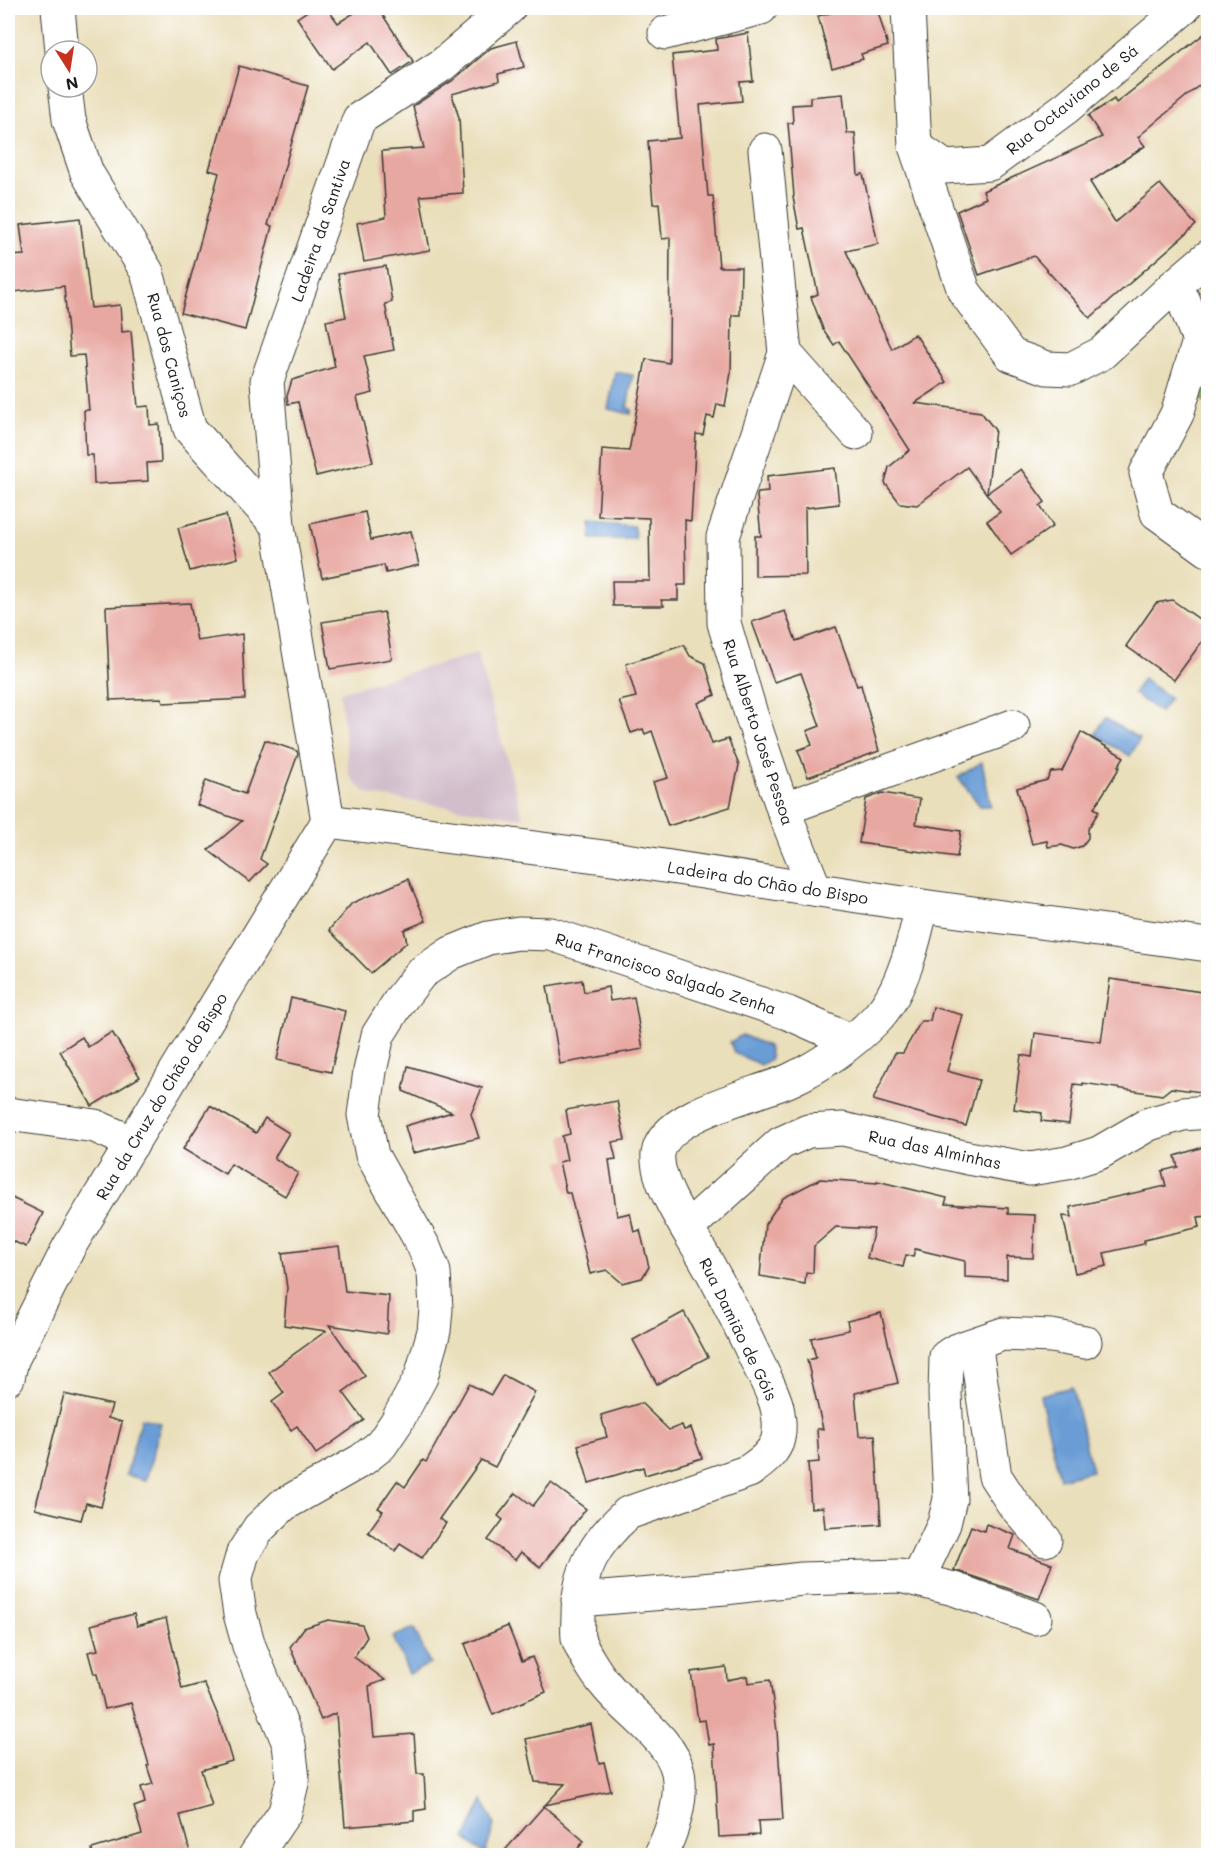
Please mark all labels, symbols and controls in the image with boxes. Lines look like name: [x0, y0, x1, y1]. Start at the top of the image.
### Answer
north arrow: [39, 39, 99, 99]
street label: Rua Octaviano de Sá: [1002, 39, 1142, 159]
text: N: [64, 73, 80, 96]
street label: Ladeira da Santiva: [286, 156, 354, 304]
street label: Rua dos Caniços: [143, 290, 197, 420]
street label: Rua Alberto José Pessoa: [719, 636, 799, 828]
street label: Ladeira do Chão do Bispo: [666, 856, 870, 908]
street label: Rua Francisco Salgado Zenha: [553, 927, 779, 1019]
street label: Rua da Cruz do Chão do Bispo: [91, 989, 231, 1203]
street label: Rua das Alminhas: [867, 1125, 1003, 1173]
street label: Rua Damião de Góis: [695, 1254, 783, 1404]

